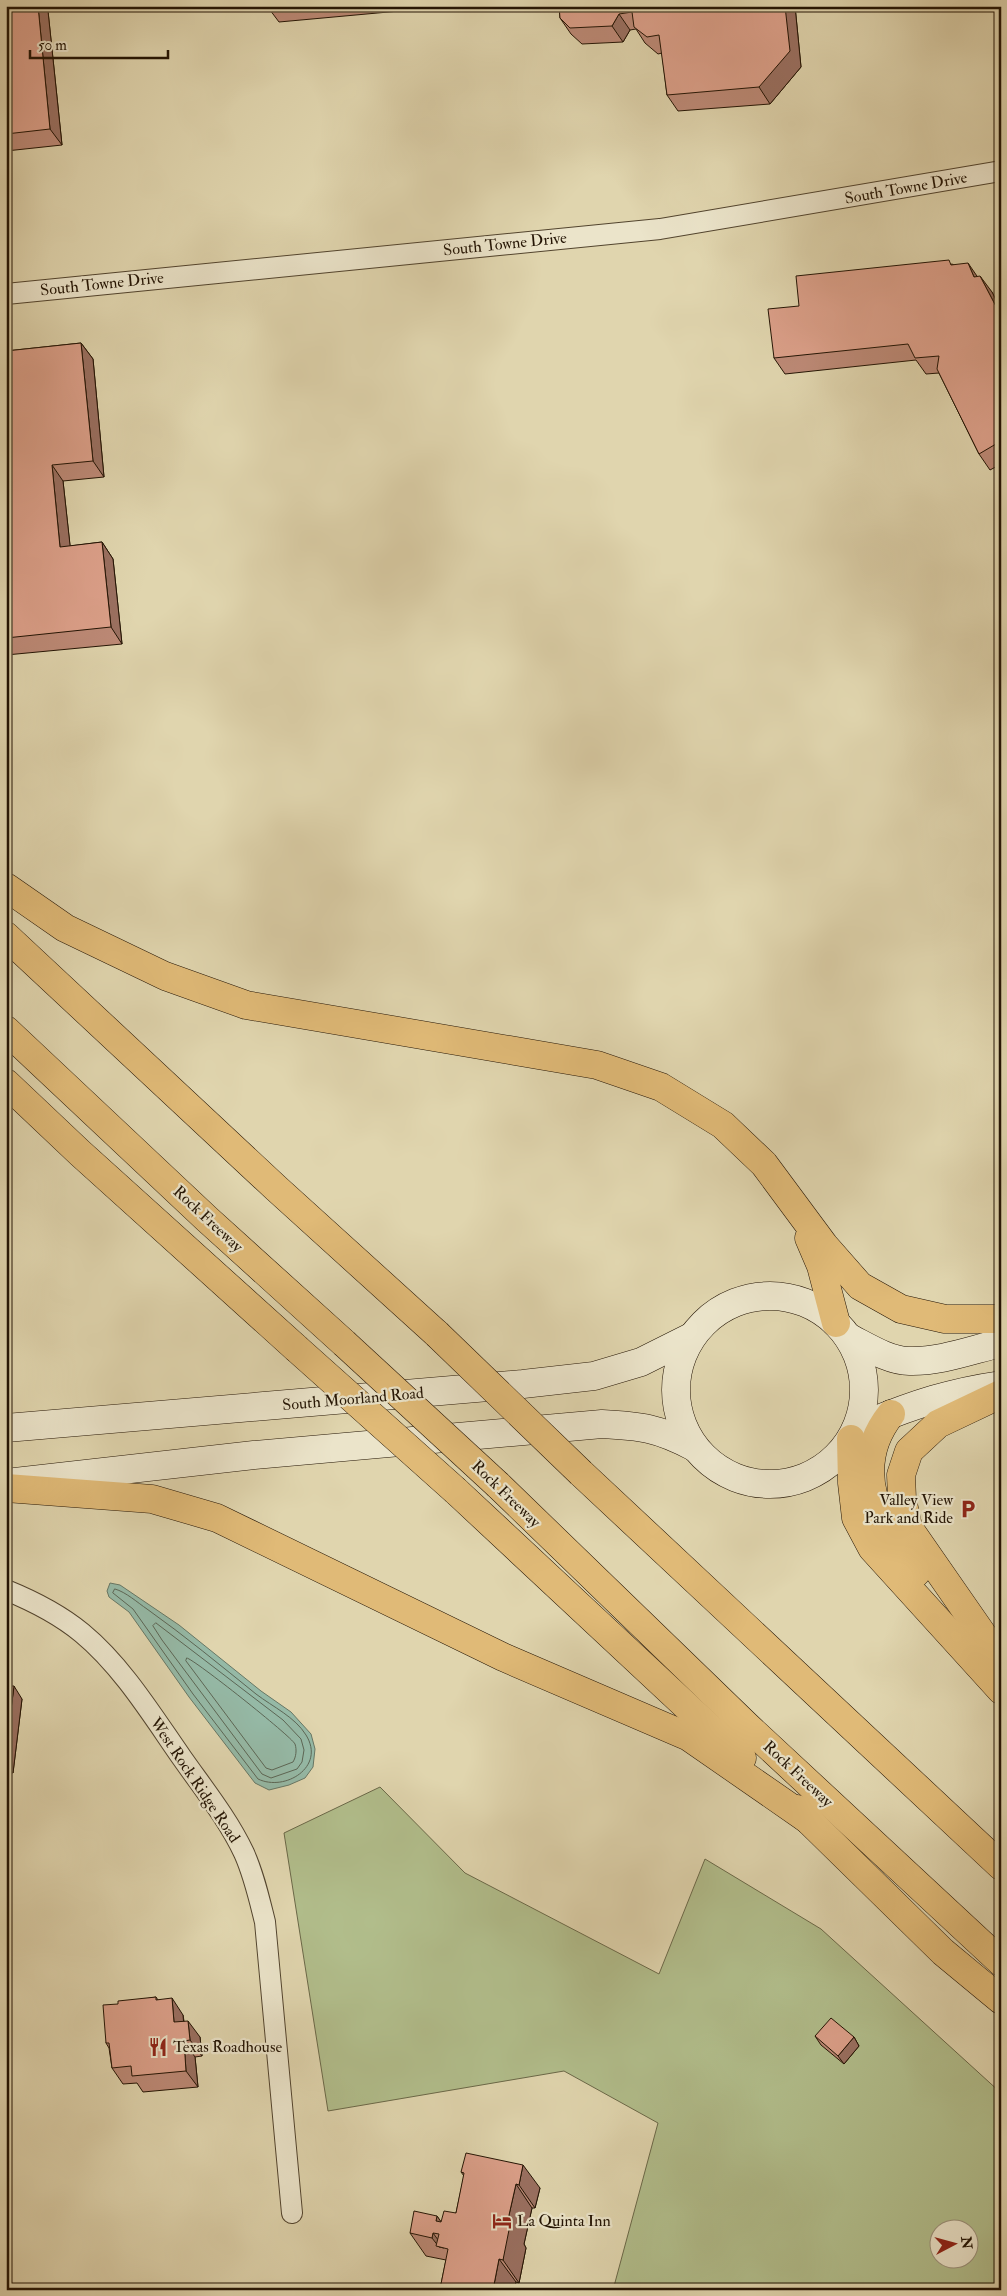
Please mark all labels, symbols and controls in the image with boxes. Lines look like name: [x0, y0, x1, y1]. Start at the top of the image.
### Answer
scale bar: [30, 28, 168, 60]
text: 50 m: [38, 36, 67, 55]
street label: South Towne Drive: [843, 167, 969, 209]
street label: South Towne Drive: [442, 228, 568, 260]
street label: South Towne Drive: [39, 268, 165, 300]
street label: Rock Freeway: [169, 1181, 248, 1257]
street label: South Moorland Road: [281, 1383, 425, 1415]
street label: Rock Freeway: [467, 1456, 546, 1533]
place label: Valley View Park and Ride: [864, 1490, 954, 1528]
parking icon: Valley View Park and Ride: [957, 1498, 979, 1520]
street label: West Rock Ridge Road: [145, 1713, 244, 1847]
street label: Rock Freeway: [759, 1736, 838, 1812]
restaurant icon: Texas Roadhouse: [147, 2036, 169, 2058]
place label: Texas Roadhouse: [173, 2037, 282, 2057]
hotel icon: La Quinta Inn: [491, 2210, 513, 2232]
place label: La Quinta Inn: [517, 2211, 611, 2231]
north arrow: [930, 2218, 980, 2268]
text: N: [957, 2235, 976, 2250]

